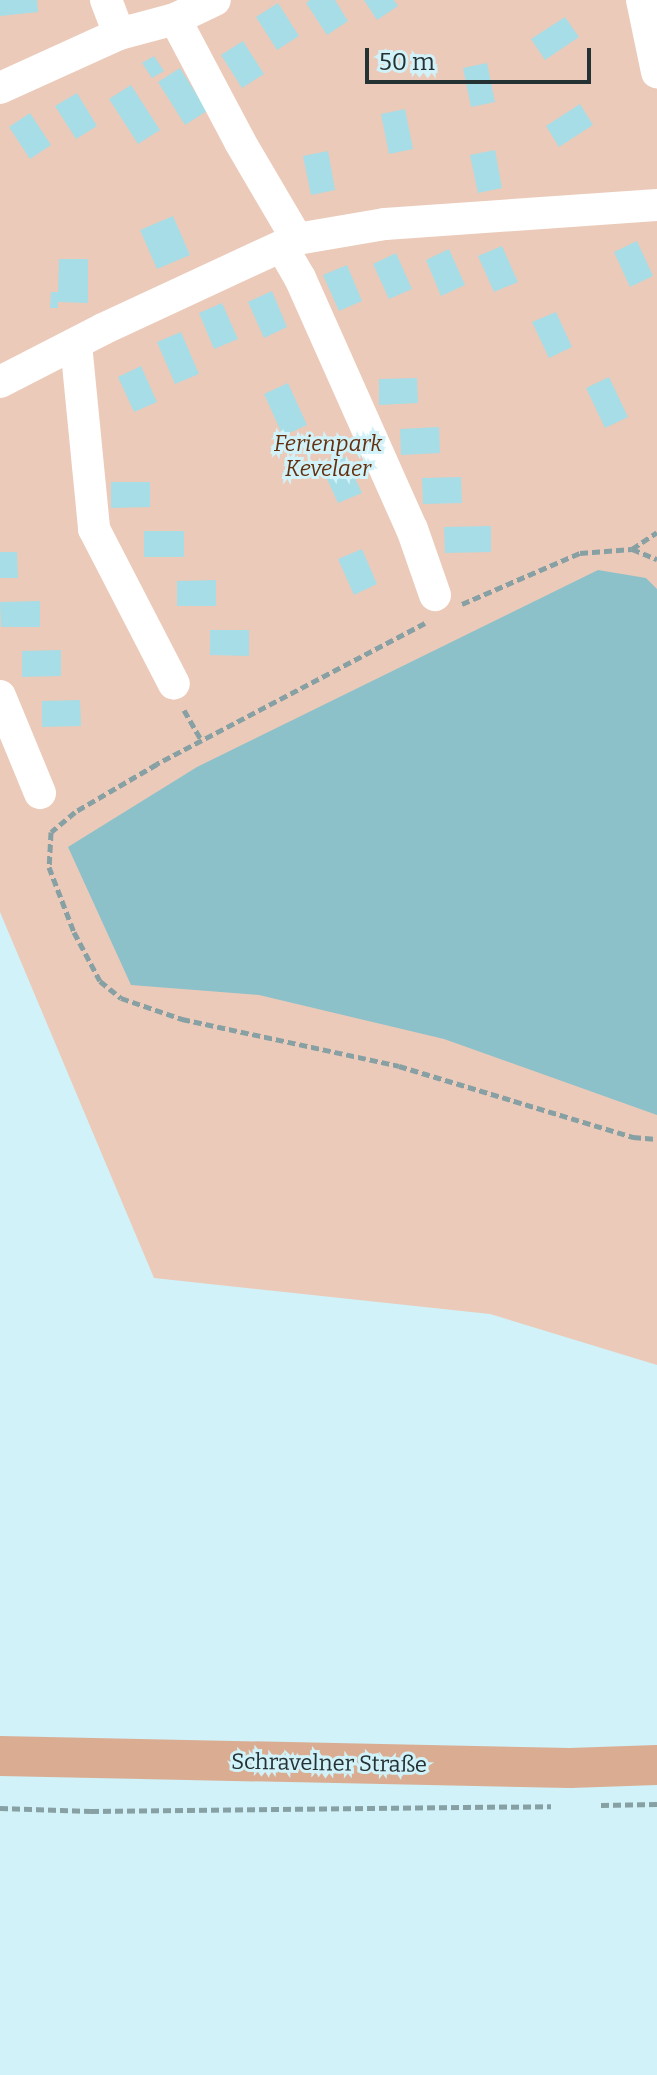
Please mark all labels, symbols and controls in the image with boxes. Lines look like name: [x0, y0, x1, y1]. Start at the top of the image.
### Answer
scale bar: [369, 32, 595, 82]
text: 50 m: [379, 48, 435, 76]
park label: Ferienpark Kevelaer: [274, 430, 382, 482]
street label: Schravelner Straße: [231, 1748, 427, 1778]

